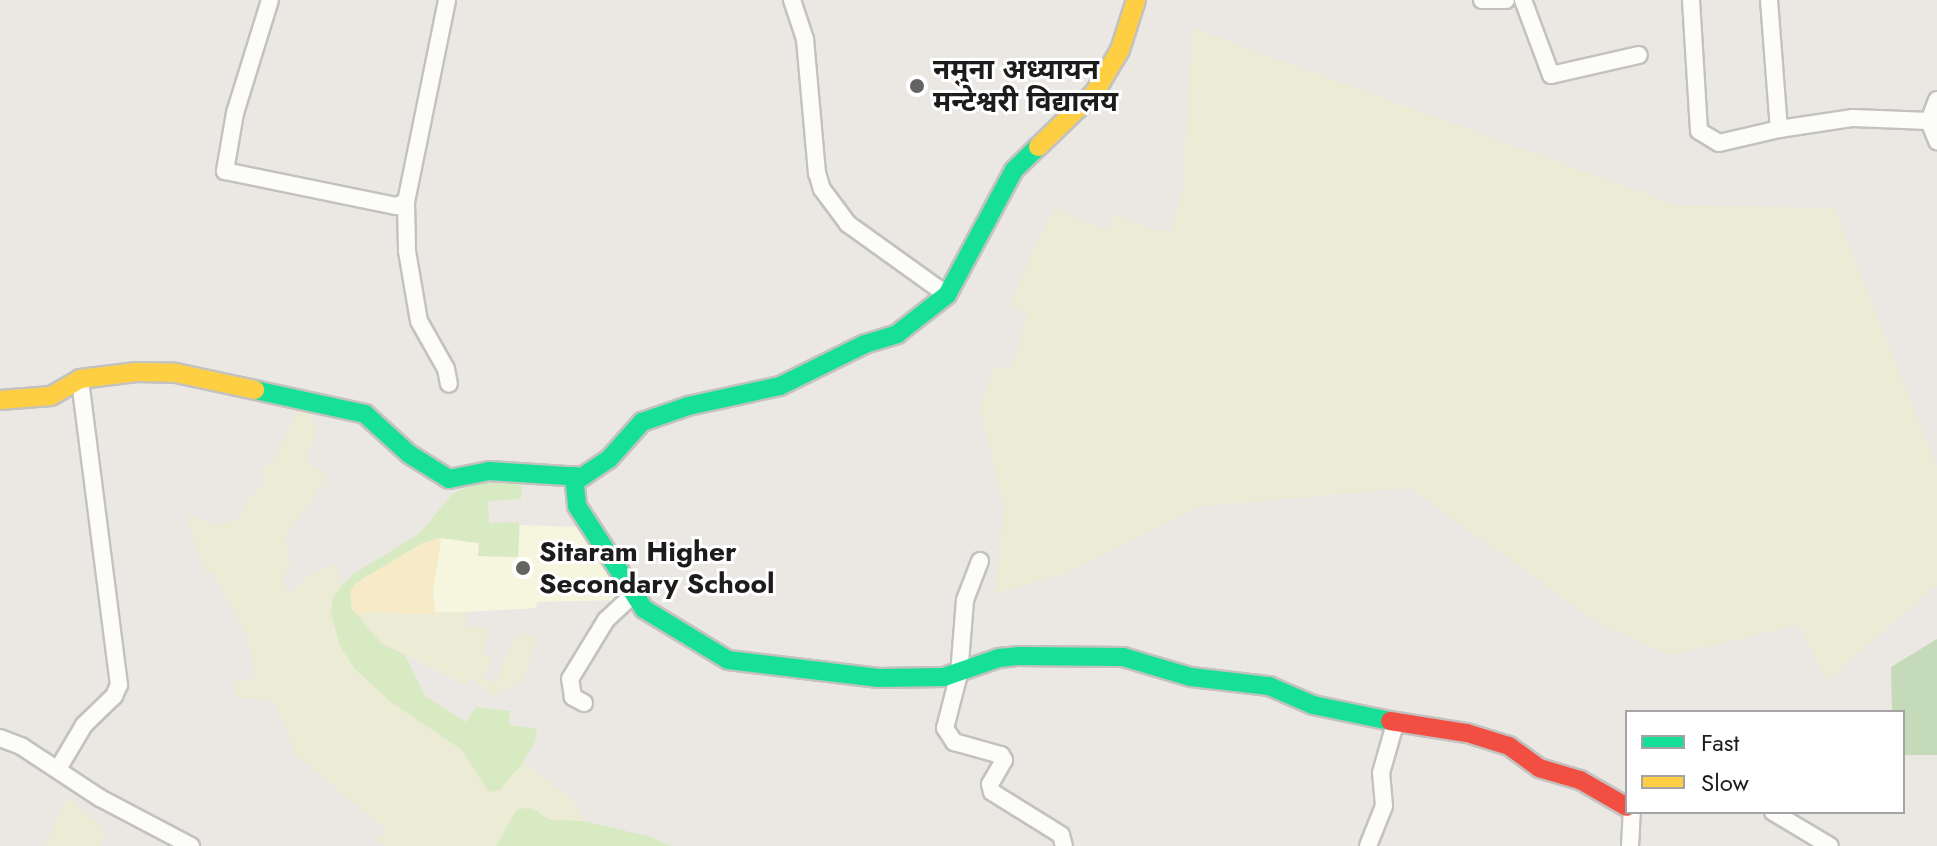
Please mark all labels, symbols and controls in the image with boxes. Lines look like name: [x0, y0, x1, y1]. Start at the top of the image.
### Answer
place label: नमुना अध्यायन मन्टेश्वरी विद्यालय: [933, 53, 1118, 119]
marker: नमुना अध्यायन मन्टेश्वरी विद्यालय: [908, 77, 926, 95]
place label: Sitaram Higher Secondary School: [539, 535, 775, 601]
marker: Sitaram Higher Secondary School: [514, 559, 532, 577]
legend: [1625, 710, 1905, 814]
text: Fast: [1701, 725, 1739, 760]
text: Slow: [1701, 765, 1749, 800]

